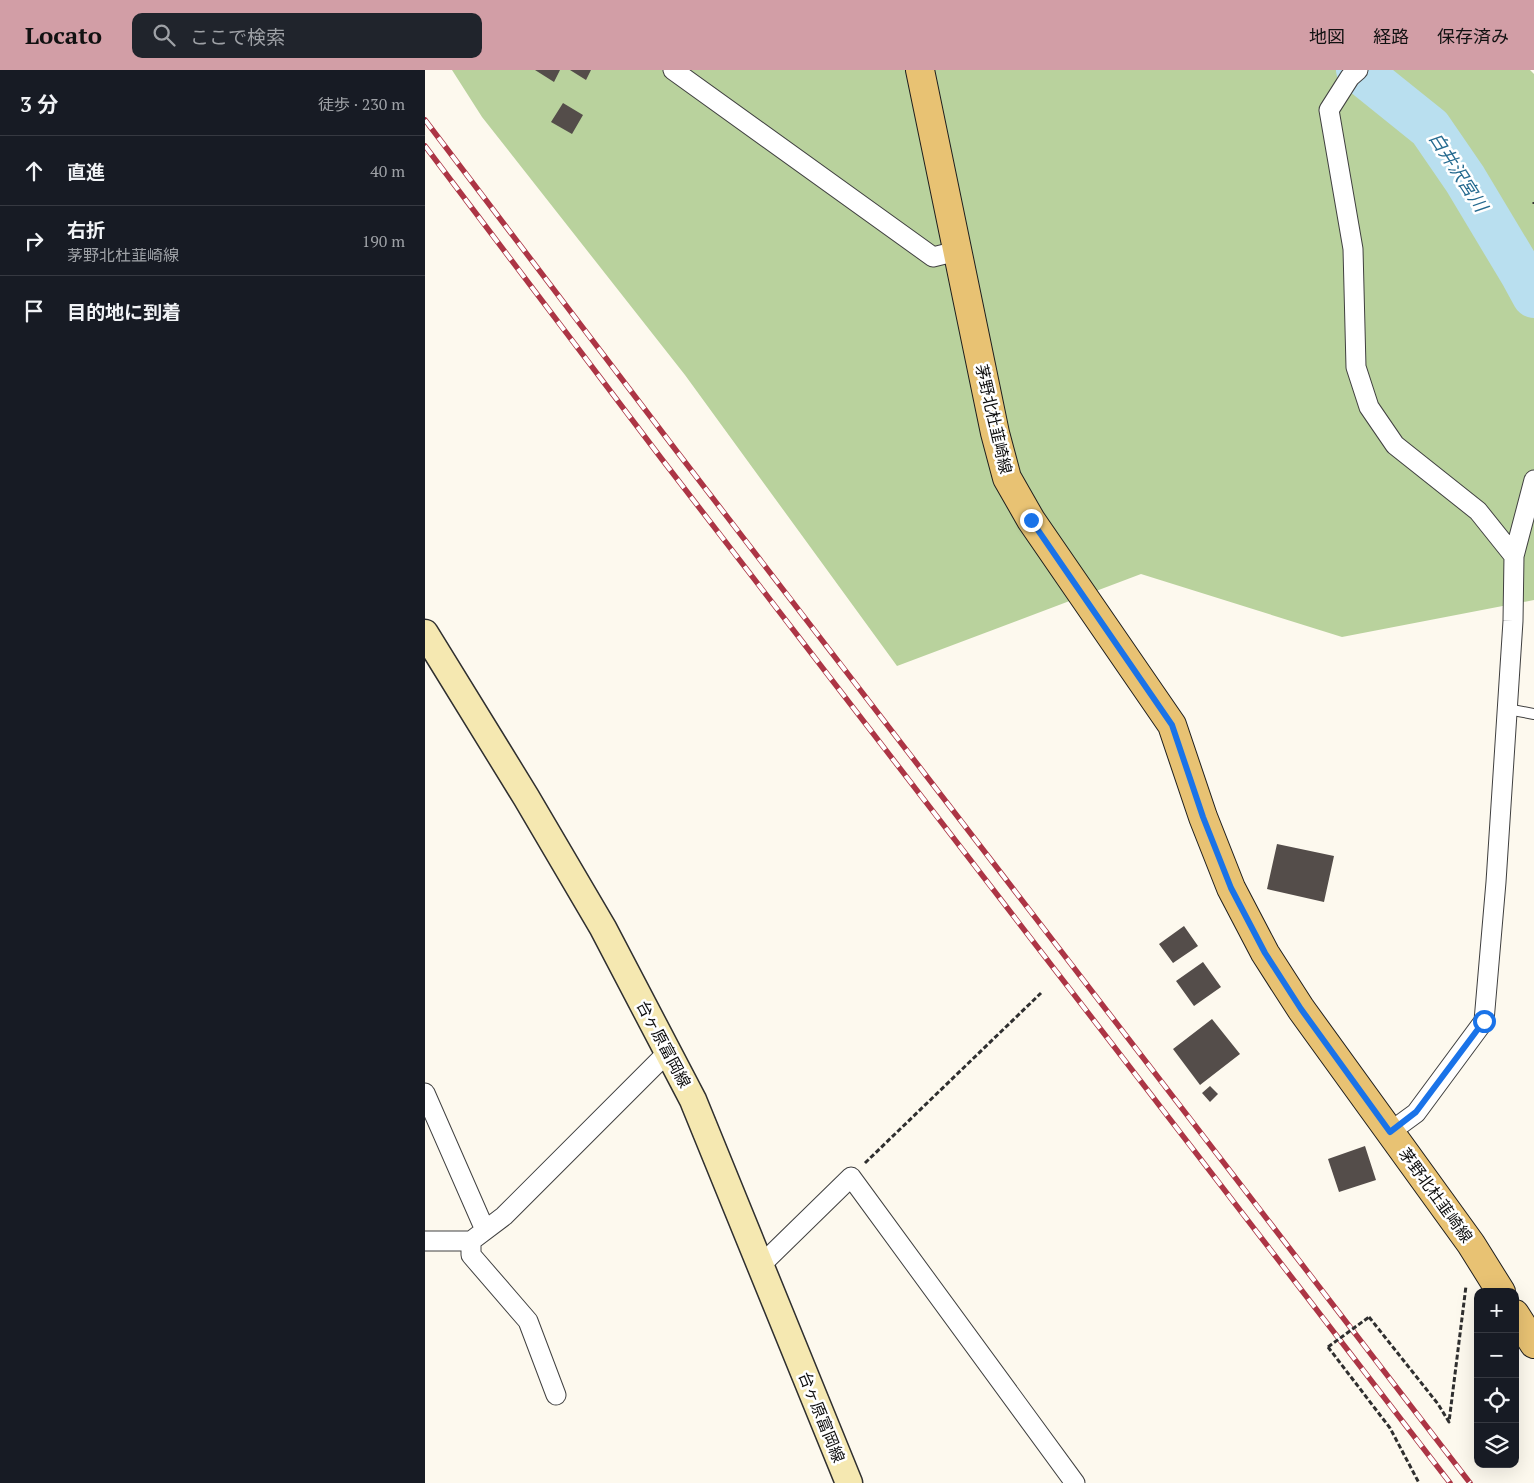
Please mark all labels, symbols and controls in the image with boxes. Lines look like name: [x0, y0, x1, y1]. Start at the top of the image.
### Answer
search box: [132, 13, 482, 58]
text: Locato: [25, 19, 102, 51]
icon: search: [150, 21, 178, 49]
text: ここで検索: [190, 24, 285, 49]
text: 地図: [1309, 24, 1345, 48]
text: 経路: [1373, 24, 1409, 48]
text: 保存済み: [1437, 24, 1509, 48]
text: 3 分: [20, 90, 59, 118]
text: 徒歩 · 230 m: [318, 93, 405, 115]
water label: 白井沢宮川: [1424, 127, 1495, 217]
icon: ahead: [20, 157, 48, 185]
text: 直進: [67, 159, 105, 184]
text: 40 m: [370, 160, 405, 182]
text: 右折: [67, 217, 105, 242]
icon: right: [20, 227, 48, 255]
text: 190 m: [362, 230, 405, 252]
text: 茅野北杜韮崎線: [67, 244, 179, 266]
icon: arrive: [20, 297, 48, 325]
text: 目的地に到着: [67, 299, 181, 324]
street label: 茅野北杜韮崎線: [971, 362, 1017, 476]
route end: [1020, 509, 1043, 532]
street label: 台ヶ原富岡線: [632, 996, 696, 1092]
route start: [1473, 1010, 1496, 1033]
street label: 茅野北杜韮崎線: [1394, 1143, 1478, 1247]
map controls: [1474, 1288, 1519, 1468]
button: +: [1474, 1288, 1519, 1333]
button: −: [1474, 1333, 1519, 1378]
street label: 台ヶ原富岡線: [794, 1368, 850, 1466]
button: locate: [1474, 1378, 1519, 1423]
button: layers: [1474, 1423, 1519, 1468]

